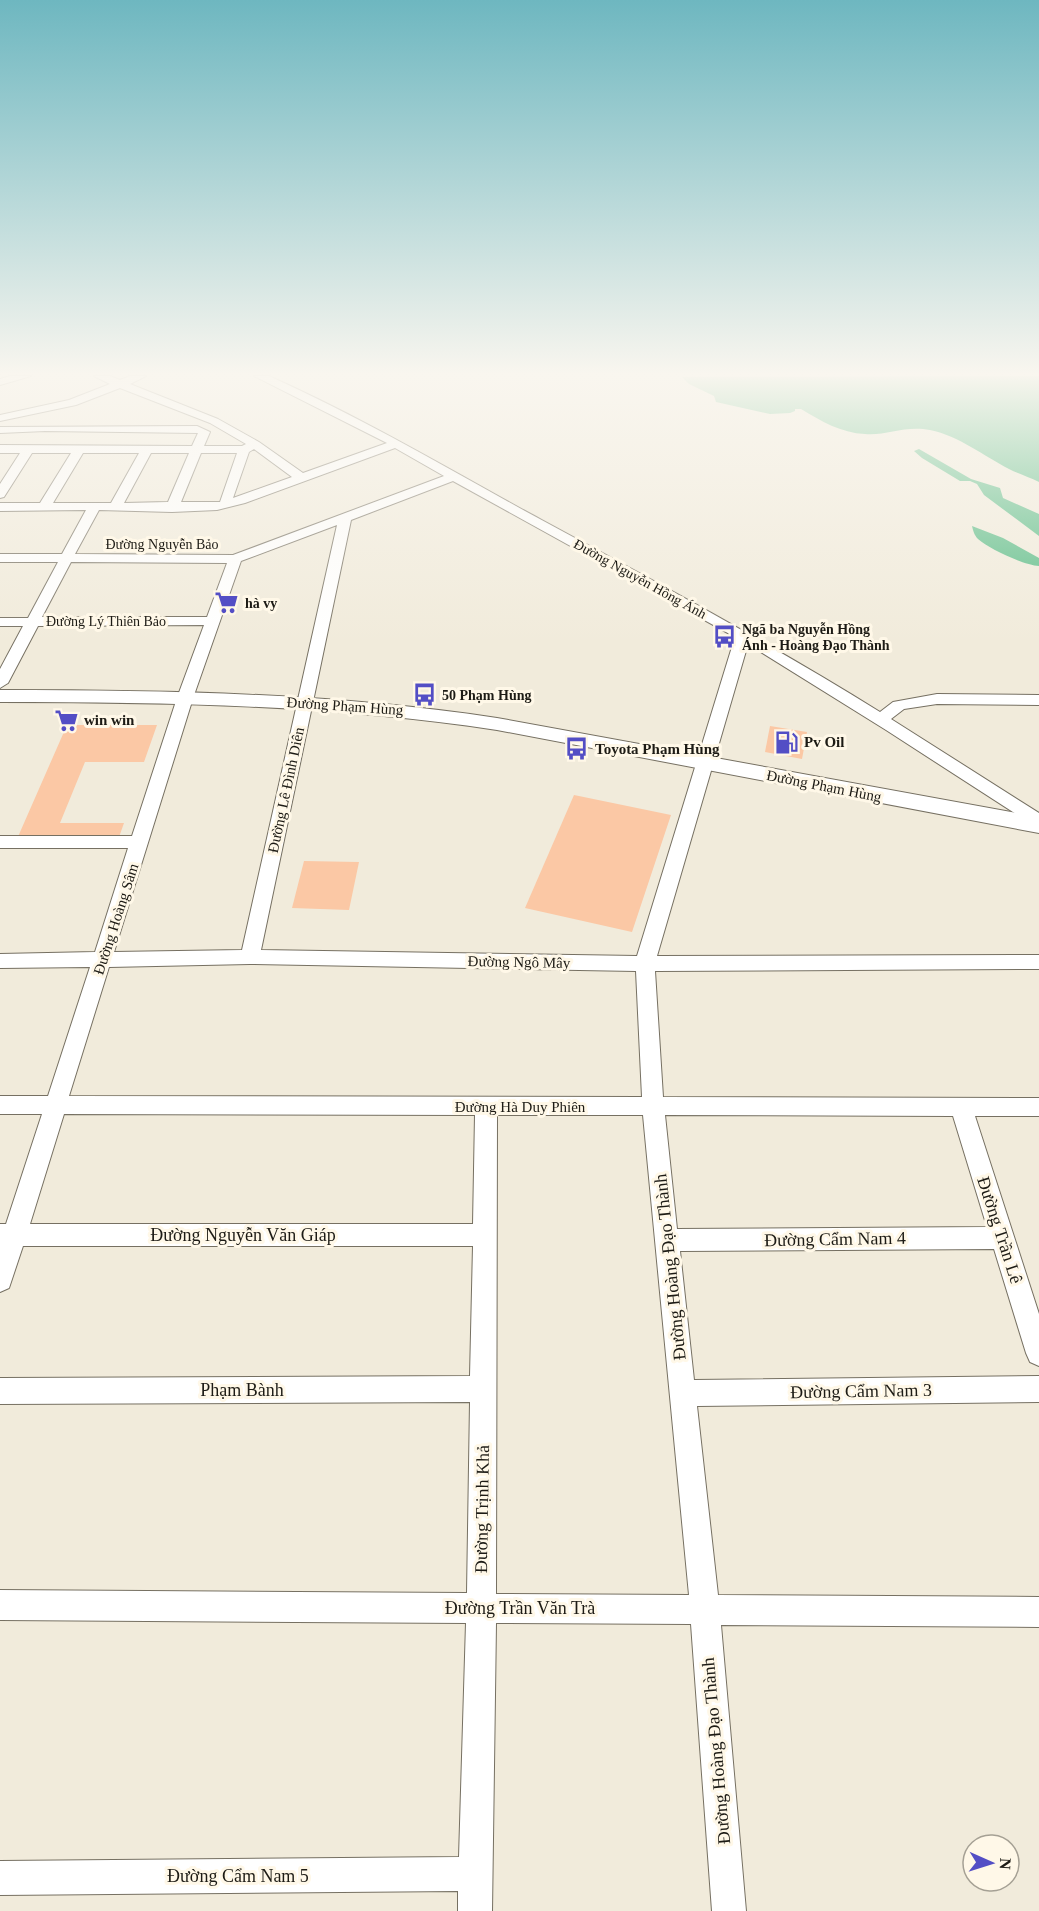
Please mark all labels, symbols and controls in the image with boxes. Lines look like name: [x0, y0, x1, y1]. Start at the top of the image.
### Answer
street label: Đường Nguyễn Hồng Ánh: [571, 535, 709, 622]
street label: Đường Nguyễn Bảo: [106, 537, 218, 552]
supermarket icon: hà vy: [214, 590, 240, 616]
place label: hà vy: [245, 596, 277, 611]
street label: Đường Lý Thiên Bảo: [46, 614, 166, 629]
place label: Ngã ba Nguyễn Hồng Ánh - Hoàng Đạo Thành: [742, 622, 890, 653]
bus stop icon: Ngã ba Nguyễn Hồng Ánh - Hoàng Đạo Thành: [711, 624, 737, 650]
bus stop icon: 50 Phạm Hùng: [411, 682, 437, 708]
place label: 50 Phạm Hùng: [442, 688, 531, 703]
street label: Đường Phạm Hùng: [286, 694, 404, 718]
supermarket icon: win win: [53, 707, 79, 733]
place label: win win: [84, 712, 135, 728]
street label: Đường Lê Đình Diên: [265, 725, 307, 854]
fuel station icon: Pv Oil: [773, 729, 799, 755]
place label: Pv Oil: [804, 734, 844, 750]
bus stop icon: Toyota Phạm Hùng: [564, 736, 590, 762]
place label: Toyota Phạm Hùng: [595, 741, 720, 757]
street label: Đường Phạm Hùng: [765, 767, 883, 805]
street label: Đường Hoàng Sâm: [90, 861, 142, 977]
street label: Đường Ngô Mây: [468, 953, 571, 971]
street label: Đường Hà Duy Phiên: [455, 1099, 586, 1115]
street label: Đường Hoàng Đạo Thành: [650, 1173, 690, 1361]
street label: Đường Trần Lê: [973, 1174, 1027, 1286]
street label: Đường Nguyễn Văn Giáp: [150, 1225, 336, 1245]
street label: Đường Cẩm Nam 4: [764, 1228, 906, 1250]
street label: Phạm Bành: [200, 1380, 284, 1400]
street label: Đường Cẩm Nam 3: [790, 1380, 932, 1402]
street label: Đường Trịnh Khả: [471, 1445, 493, 1573]
street label: Đường Trần Văn Trà: [445, 1598, 595, 1618]
street label: Đường Hoàng Đạo Thành: [698, 1657, 734, 1845]
north arrow: [961, 1833, 1021, 1893]
text: N: [997, 1858, 1014, 1870]
street label: Đường Cẩm Nam 5: [167, 1866, 309, 1886]

